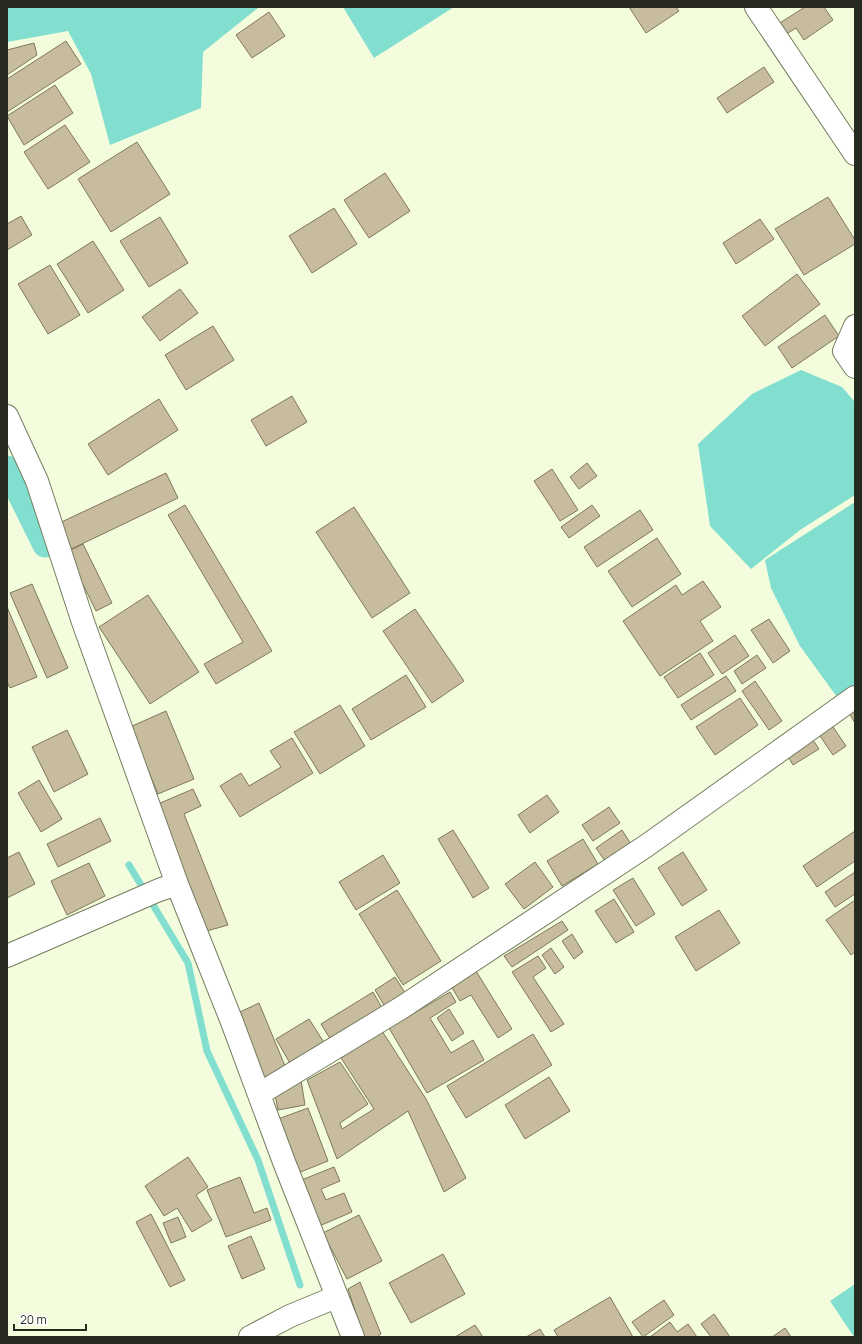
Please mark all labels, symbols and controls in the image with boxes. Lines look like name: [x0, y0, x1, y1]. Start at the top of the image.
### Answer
scale bar: [14, 1306, 86, 1332]
text: 20 m: [20, 1311, 47, 1328]

